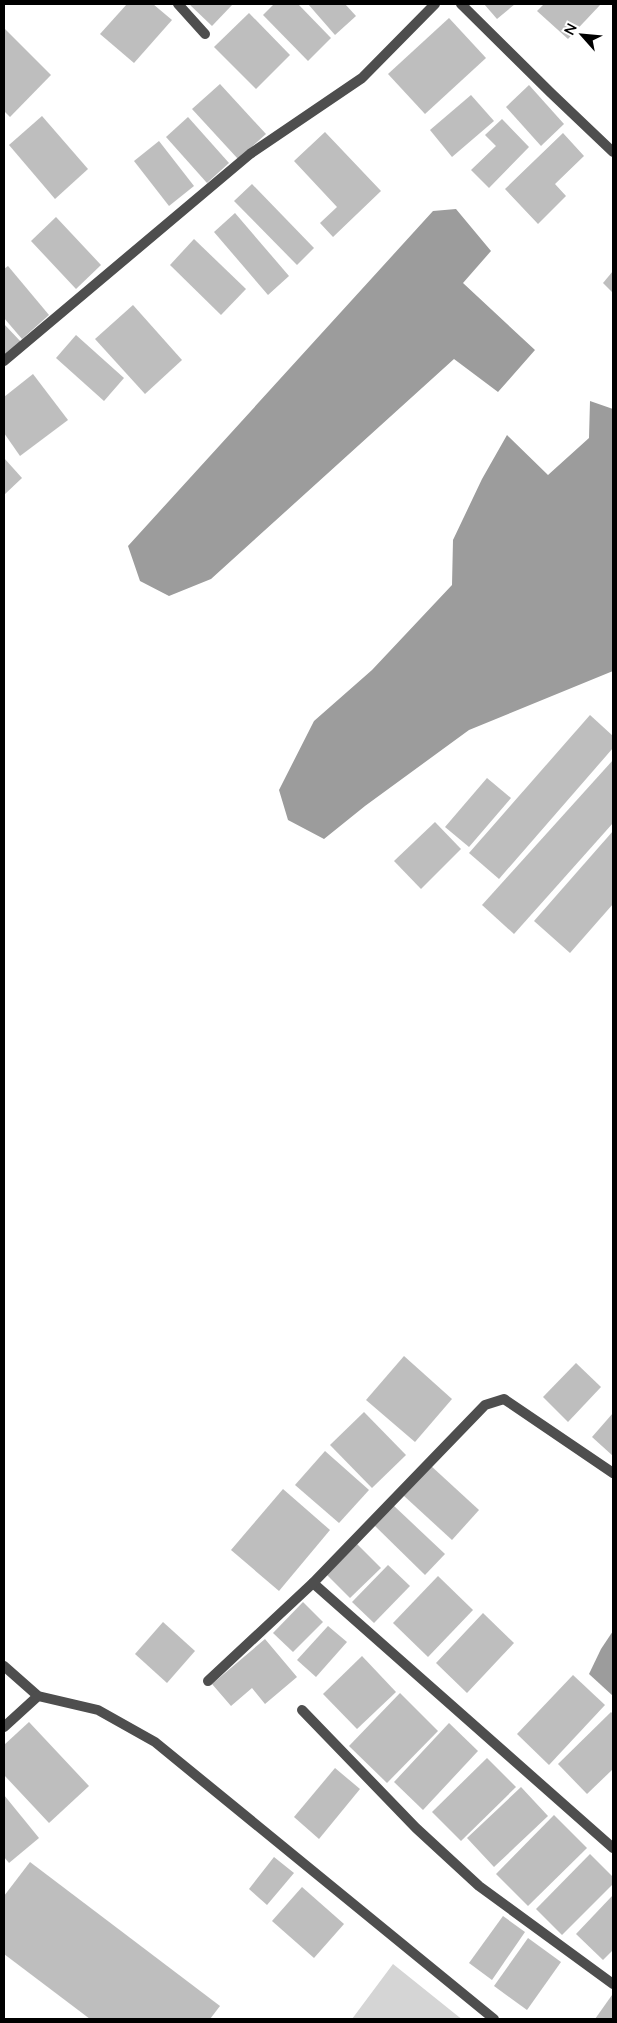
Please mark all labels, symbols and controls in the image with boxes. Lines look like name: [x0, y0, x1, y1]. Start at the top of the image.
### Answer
north arrow: [557, 10, 607, 60]
text: N: [560, 20, 580, 38]

